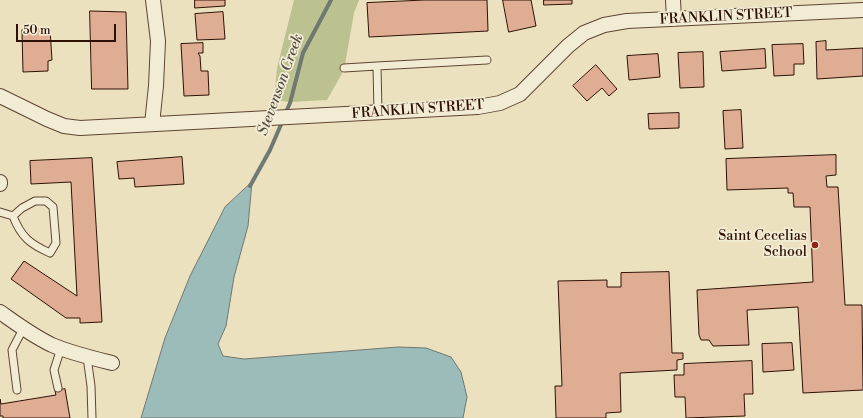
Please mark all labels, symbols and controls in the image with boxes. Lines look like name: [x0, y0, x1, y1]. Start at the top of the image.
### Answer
street label: FRANKLIN STREET: [659, 5, 793, 29]
scale bar: [18, 16, 118, 42]
text: 50 m: [23, 23, 51, 38]
water label: Stevenson Creek: [254, 32, 308, 138]
street label: FRANKLIN STREET: [351, 97, 485, 123]
place label: Saint Cecelias School: [718, 229, 807, 262]
marker: Saint Cecelias School: [810, 240, 820, 250]

